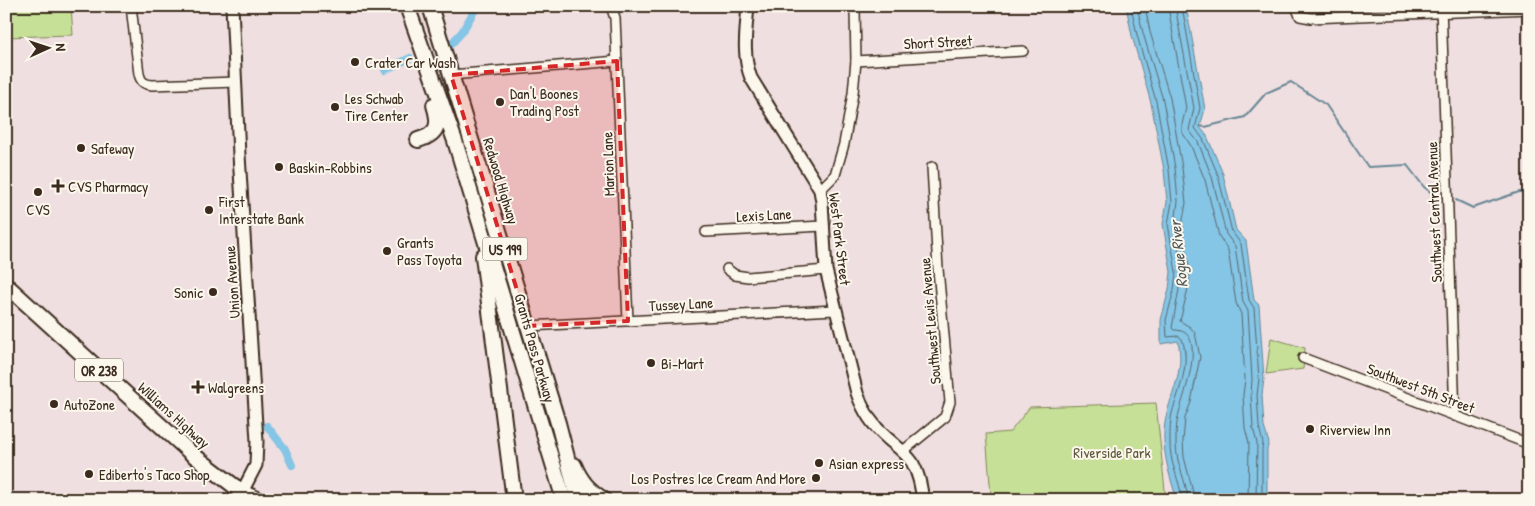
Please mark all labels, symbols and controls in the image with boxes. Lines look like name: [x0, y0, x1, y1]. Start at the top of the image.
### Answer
north arrow: [22, 22, 72, 72]
street label: Short Street: [903, 30, 974, 54]
text: N: [52, 43, 71, 52]
place label: Crater Car Wash: [365, 52, 456, 73]
marker: Crater Car Wash: [349, 56, 361, 68]
place label: Dan'l Boones Trading Post: [510, 83, 580, 121]
place label: Les Schwab Tire Center: [345, 88, 409, 126]
marker: Dan'l Boones Trading Post: [494, 96, 506, 108]
marker: Les Schwab Tire Center: [329, 101, 341, 113]
street label: Marion Lane: [596, 131, 620, 197]
street label: Redwood Highway: [478, 135, 524, 227]
place label: Safeway: [91, 138, 134, 159]
street label: Southwest Central Avenue: [1421, 141, 1447, 283]
marker: Safeway: [75, 142, 87, 154]
place label: Baskin-Robbins: [289, 157, 372, 178]
marker: Baskin-Robbins: [273, 161, 285, 173]
place label: CVS Pharmacy: [68, 176, 148, 197]
marker: CVS Pharmacy: [52, 180, 64, 192]
marker: CVS: [32, 186, 44, 198]
place label: First Interstate Bank: [218, 191, 304, 229]
street label: West Park Street: [824, 192, 856, 287]
place label: CVS: [26, 199, 50, 220]
street label: Lexis Lane: [736, 203, 792, 227]
marker: First Interstate Bank: [203, 204, 215, 216]
water label: Rogue River: [1163, 218, 1192, 288]
place label: Grants Pass Toyota: [397, 232, 462, 270]
road number: US 199: [482, 238, 528, 260]
street label: Union Avenue: [219, 245, 245, 319]
marker: Grants Pass Toyota: [381, 245, 393, 257]
street label: Southwest Lewis Avenue: [914, 257, 946, 385]
place label: Sonic: [174, 282, 203, 303]
marker: Sonic: [207, 286, 219, 298]
street label: Grants Pass Parkway: [509, 291, 561, 405]
street label: Tussey Lane: [648, 292, 714, 316]
place label: Bi-Mart: [661, 353, 705, 374]
marker: Bi-Mart: [645, 357, 657, 369]
road number: OR 238: [75, 358, 123, 382]
street label: Southwest 5th Street: [1364, 358, 1479, 419]
street label: Williams Highway: [133, 377, 215, 453]
place label: Walgreens: [208, 377, 264, 398]
marker: Walgreens: [192, 381, 204, 393]
place label: AutoZone: [64, 394, 115, 415]
marker: AutoZone: [48, 398, 60, 410]
place label: Riverview Inn: [1320, 419, 1391, 440]
marker: Riverview Inn: [1304, 423, 1316, 435]
park label: Riverside Park: [1073, 442, 1151, 463]
place label: Asian express: [829, 453, 904, 474]
marker: Asian express: [813, 457, 825, 469]
place label: Ediberto's Taco Shop: [99, 464, 210, 485]
marker: Ediberto's Taco Shop: [83, 468, 95, 480]
place label: Los Postres Ice Cream And More: [632, 468, 806, 489]
marker: Los Postres Ice Cream And More: [810, 472, 822, 484]

